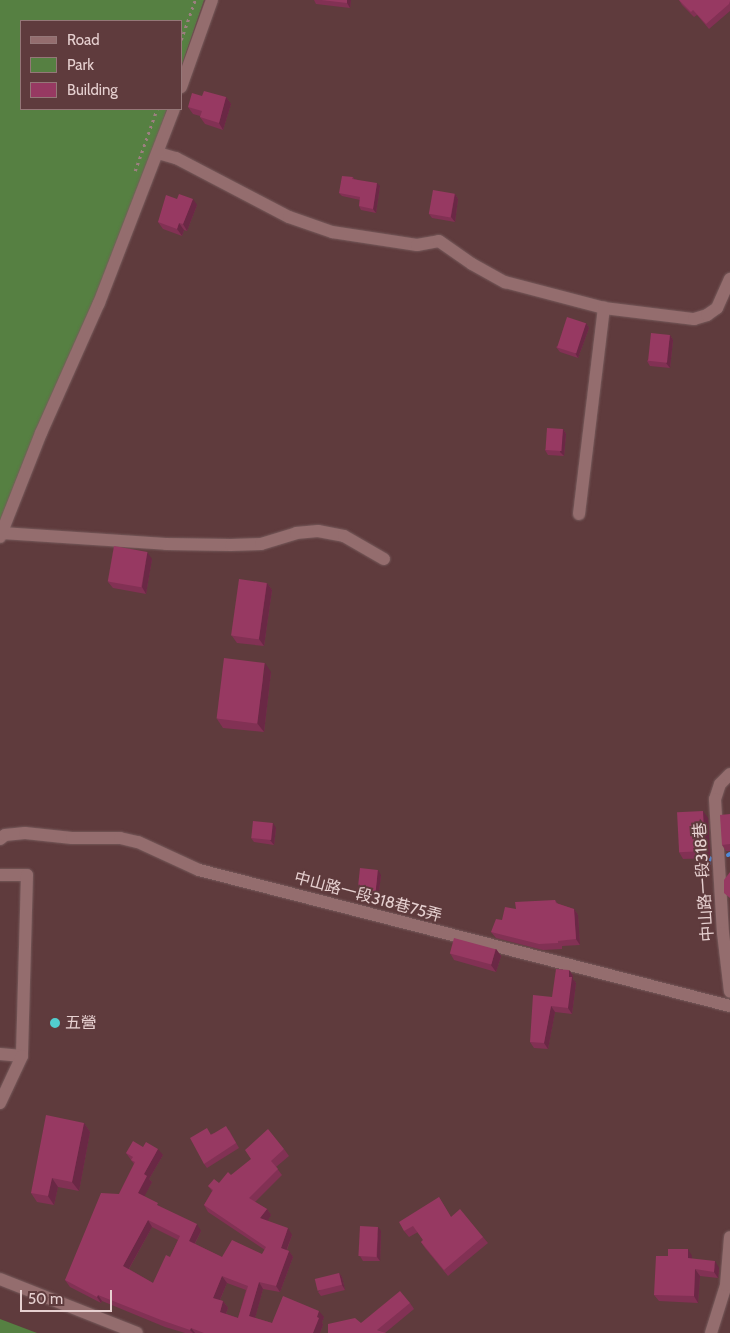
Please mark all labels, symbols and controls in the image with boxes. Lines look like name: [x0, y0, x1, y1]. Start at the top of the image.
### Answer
legend: [20, 20, 182, 110]
text: Road: [67, 31, 100, 49]
text: Park: [67, 56, 94, 74]
text: Building: [67, 81, 118, 99]
street label: 中山路一段318巷: [690, 822, 718, 942]
street label: 中山路一段318巷75弄: [292, 868, 444, 926]
place label: 五營: [65, 1013, 97, 1033]
marker: 五營: [49, 1017, 61, 1029]
scale bar: [22, 1280, 115, 1312]
text: 50 m: [28, 1290, 63, 1308]

